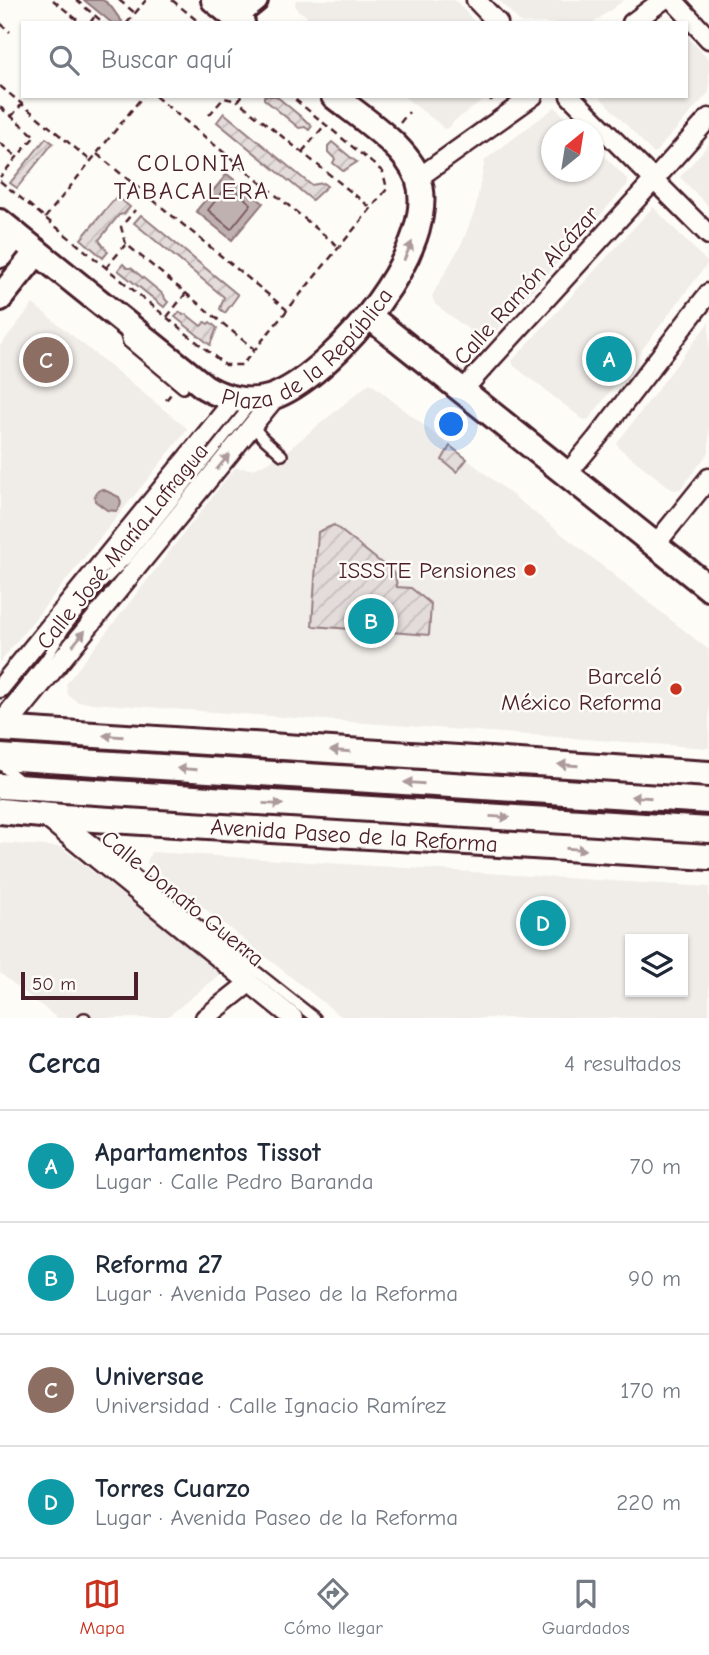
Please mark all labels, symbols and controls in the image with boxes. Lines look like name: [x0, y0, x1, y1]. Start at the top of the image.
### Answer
search box: [21, 21, 688, 98]
icon: search: [45, 41, 83, 79]
text: Buscar aquí: [101, 45, 232, 75]
north arrow: [541, 119, 604, 182]
district label: COLONIA TABACALERA: [114, 149, 270, 205]
street label: Calle Ramón Alcázar: [448, 200, 605, 370]
one-way arrow: [402, 241, 414, 261]
street label: Plaza de la República: [218, 283, 398, 414]
pin: A: [586, 333, 632, 385]
pin: C: [23, 334, 69, 386]
your location: [434, 407, 468, 441]
street label: Calle José María Lafragua: [31, 438, 214, 655]
one-way arrow: [215, 453, 230, 471]
place label: ISSSTE Pensiones: [338, 557, 516, 584]
marker: ISSSTE Pensiones: [522, 562, 538, 578]
pin: B: [348, 595, 394, 647]
one-way arrow: [72, 630, 87, 648]
place label: Barceló México Reforma: [501, 663, 662, 716]
marker: Barceló México Reforma: [668, 681, 684, 697]
one-way arrow: [102, 731, 124, 742]
one-way arrow: [329, 745, 351, 756]
one-way arrow: [556, 760, 578, 771]
one-way arrow: [176, 763, 198, 774]
one-way arrow: [403, 777, 425, 788]
one-way arrow: [630, 791, 652, 802]
one-way arrow: [263, 798, 285, 809]
one-way arrow: [490, 812, 512, 823]
street label: Avenida Paseo de la Reforma: [210, 813, 499, 858]
street label: Calle Donato Guerra: [96, 824, 270, 972]
one-way arrow: [565, 843, 587, 854]
pin: D: [520, 897, 566, 949]
map controls: [625, 934, 688, 997]
button: layers: [625, 934, 688, 997]
scale bar: [21, 969, 138, 1001]
text: 50 m: [32, 973, 76, 995]
text: Cerca: [28, 1046, 101, 1081]
text: 4 resultados: [564, 1050, 681, 1077]
text: Apartamentos Tissot: [95, 1138, 321, 1168]
text: A: [45, 1153, 57, 1180]
text: 70 m: [629, 1153, 681, 1180]
text: Lugar · Calle Pedro Baranda: [95, 1168, 374, 1195]
text: Reforma 27: [95, 1250, 222, 1280]
text: B: [44, 1265, 58, 1292]
text: 90 m: [628, 1265, 681, 1292]
text: Lugar · Avenida Paseo de la Reforma: [95, 1280, 458, 1307]
text: Universae: [95, 1362, 204, 1392]
text: C: [44, 1377, 58, 1404]
text: 170 m: [620, 1377, 681, 1404]
text: Universidad · Calle Ignacio Ramírez: [95, 1392, 446, 1419]
text: Torres Cuarzo: [95, 1474, 250, 1504]
text: D: [44, 1489, 58, 1516]
text: 220 m: [616, 1489, 681, 1516]
text: Lugar · Avenida Paseo de la Reforma: [95, 1504, 458, 1531]
tab: Mapa: [79, 1575, 125, 1639]
tab: Cómo llegar: [284, 1575, 383, 1639]
tab: Guardados: [542, 1575, 630, 1639]

